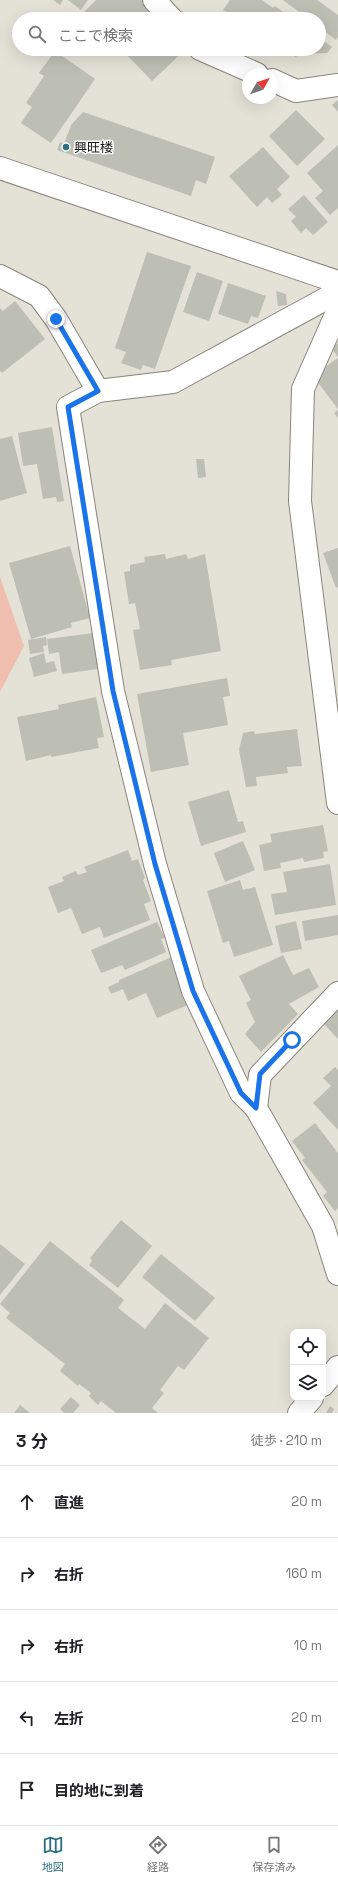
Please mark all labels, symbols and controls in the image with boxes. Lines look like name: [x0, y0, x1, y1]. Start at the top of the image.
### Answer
search box: [12, 12, 326, 56]
icon: search: [26, 23, 48, 45]
text: ここで検索: [58, 26, 133, 45]
north arrow: [242, 68, 278, 104]
place label: 興旺楼: [74, 139, 113, 156]
marker: 興旺楼: [61, 142, 71, 152]
route end: [47, 310, 65, 328]
route start: [283, 1031, 301, 1049]
map controls: [290, 1329, 326, 1401]
button: locate: [290, 1329, 326, 1365]
button: layers: [290, 1365, 326, 1401]
text: 3 分: [16, 1430, 48, 1452]
text: 徒歩 · 210 m: [251, 1432, 322, 1449]
icon: ahead: [16, 1491, 38, 1513]
text: 直進: [54, 1493, 84, 1512]
text: 20 m: [291, 1493, 322, 1510]
icon: right: [16, 1563, 38, 1585]
text: 右折: [54, 1565, 84, 1584]
text: 160 m: [286, 1565, 322, 1582]
icon: right: [16, 1635, 38, 1657]
text: 右折: [54, 1637, 84, 1656]
text: 10 m: [294, 1637, 322, 1654]
icon: left: [16, 1707, 38, 1729]
text: 左折: [54, 1709, 84, 1728]
text: 20 m: [291, 1709, 322, 1726]
icon: arrive: [16, 1779, 38, 1801]
text: 目的地に到着: [54, 1781, 144, 1800]
tab: 地図: [42, 1834, 64, 1874]
tab: 経路: [147, 1834, 169, 1874]
tab: 保存済み: [252, 1834, 296, 1874]

